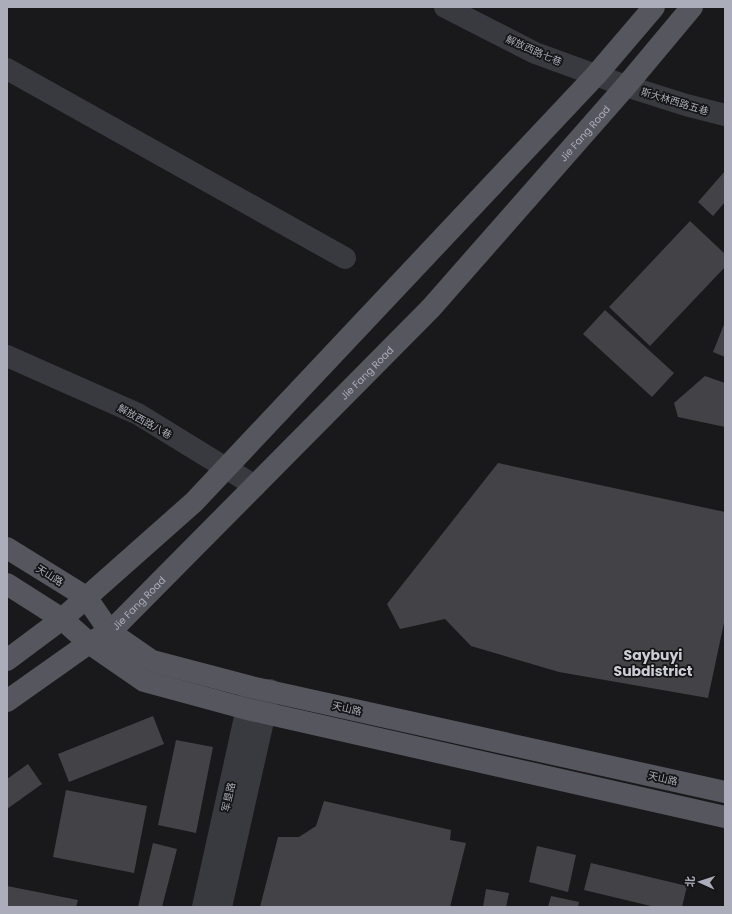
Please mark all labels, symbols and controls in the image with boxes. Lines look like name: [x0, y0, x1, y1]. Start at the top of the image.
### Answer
street label: 解放西路七巷: [503, 31, 564, 70]
street label: 斯大林西路五巷: [639, 84, 711, 119]
street label: Jie Fang Road: [556, 102, 614, 165]
street label: Jie Fang Road: [337, 343, 397, 403]
street label: 解放西路八巷: [115, 400, 175, 443]
street label: 天山路: [33, 561, 66, 590]
street label: Jie Fang Road: [109, 573, 169, 634]
district label: Saybuyi Subdistrict: [614, 645, 693, 681]
street label: 天山路: [331, 698, 363, 719]
street label: 天山路: [647, 768, 679, 789]
street label: 军垦路: [218, 781, 239, 813]
north arrow: [680, 862, 720, 902]
text: 北: [682, 876, 698, 887]

